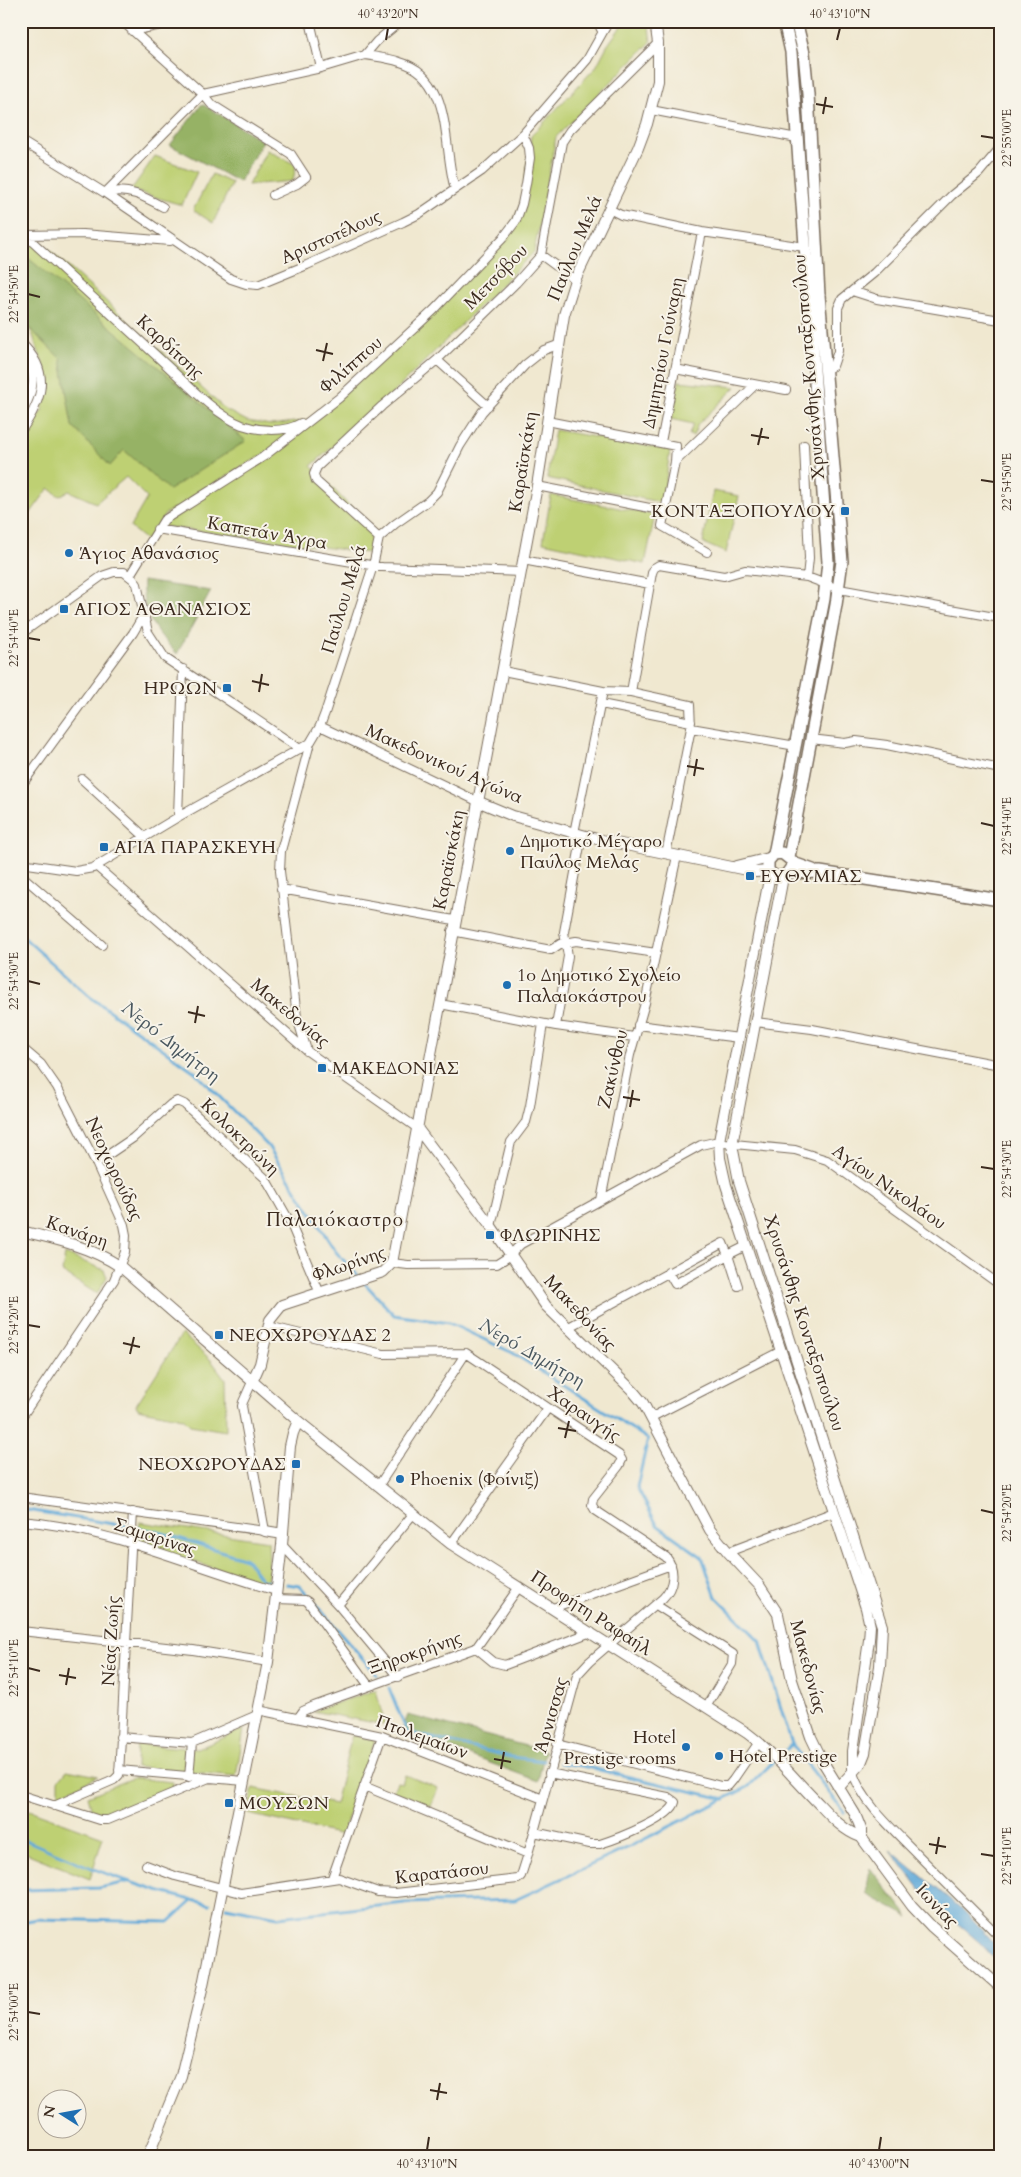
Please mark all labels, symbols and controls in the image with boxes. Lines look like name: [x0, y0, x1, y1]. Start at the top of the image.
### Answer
text: 40°43'20"N: [358, 6, 419, 22]
text: 40°43'10"N: [810, 6, 871, 22]
text: 22°55'00"E: [999, 109, 1015, 167]
street label: Παύλου Μελά: [541, 191, 609, 305]
street label: Αριστοτέλους: [277, 204, 385, 270]
street label: Μετσόβου: [458, 239, 534, 315]
street label: Χρυσάνθης Κονταξοπούλου: [787, 253, 831, 481]
text: 22°54'50"E: [6, 265, 22, 323]
street label: Δημητρίου Γούναρη: [636, 275, 690, 431]
street label: Καρδίτσης: [131, 309, 210, 385]
street label: Φιλίππου: [314, 330, 388, 400]
street label: Καραϊσκάκη: [503, 410, 543, 514]
text: 22°54'50"E: [999, 453, 1015, 511]
place label: ΚΟΝΤΑΞΟΠΟΥΛΟΥ: [651, 499, 836, 524]
marker: ΚΟΝΤΑΞΟΠΟΥΛΟΥ: [839, 505, 851, 517]
street label: Καπετάν Άγρα: [205, 510, 329, 556]
place label: Άγιος Αθανάσιος: [79, 541, 219, 566]
street label: Παύλου Μελά: [315, 541, 373, 657]
marker: Άγιος Αθανάσιος: [63, 547, 75, 559]
place label: ΑΓΙΟΣ ΑΘΑΝΑΣΙΟΣ: [74, 597, 251, 622]
marker: ΑΓΙΟΣ ΑΘΑΝΑΣΙΟΣ: [58, 603, 70, 615]
text: 22°54'40"E: [6, 609, 22, 667]
place label: ΗΡΩΩΝ: [143, 676, 218, 701]
marker: ΗΡΩΩΝ: [221, 682, 233, 694]
street label: Μακεδονικού Αγώνα: [361, 718, 527, 810]
text: 22°54'40"E: [999, 797, 1015, 855]
street label: Καραϊσκάκη: [427, 808, 471, 912]
place label: Δημοτικό Μέγαρο Παύλος Μελάς: [520, 829, 662, 875]
place label: ΑΓΙΑ ΠΑΡΑΣΚΕΥΗ: [114, 835, 276, 860]
marker: ΑΓΙΑ ΠΑΡΑΣΚΕΥΗ: [98, 841, 110, 853]
marker: Δημοτικό Μέγαρο Παύλος Μελάς: [504, 845, 516, 857]
place label: ΕΥΘΥΜΙΑΣ: [760, 864, 862, 889]
marker: ΕΥΘΥΜΙΑΣ: [744, 870, 756, 882]
text: 22°54'30"E: [6, 952, 22, 1010]
place label: 1ο Δημοτικό Σχολείο Παλαιοκάστρου: [517, 963, 681, 1009]
street label: Μακεδονίας: [245, 972, 335, 1054]
marker: 1ο Δημοτικό Σχολείο Παλαιοκάστρου: [501, 979, 513, 991]
water label: Νερό Δημήτρη: [116, 995, 226, 1089]
street label: Ζακύνθου: [592, 1027, 634, 1111]
place label: ΜΑΚΕΔΟΝΙΑΣ: [332, 1056, 459, 1081]
marker: ΜΑΚΕΔΟΝΙΑΣ: [316, 1062, 328, 1074]
street label: Κολοκτρώνη: [195, 1093, 285, 1181]
street label: Νεοχωρούδας: [79, 1113, 149, 1225]
street label: Αγίου Νικολάου: [827, 1138, 951, 1236]
text: 22°54'30"E: [999, 1140, 1015, 1198]
district label: Παλαιόκαστρο: [266, 1207, 404, 1233]
street label: Κανάρη: [43, 1210, 111, 1254]
street label: Χρυσάνθης Κονταξοπούλου: [757, 1212, 851, 1434]
place label: ΦΛΩΡΙΝΗΣ: [500, 1223, 601, 1248]
marker: ΦΛΩΡΙΝΗΣ: [484, 1229, 496, 1241]
street label: Φλωρίνης: [309, 1240, 389, 1288]
street label: Μακεδονίας: [538, 1269, 622, 1357]
text: 22°54'20"E: [6, 1296, 22, 1354]
water label: Νερό Δημήτρη: [474, 1312, 590, 1394]
place label: ΝΕΟΧΩΡΟΥΔΑΣ 2: [229, 1323, 391, 1348]
marker: ΝΕΟΧΩΡΟΥΔΑΣ 2: [213, 1329, 225, 1341]
street label: Χαραυγής: [542, 1380, 626, 1448]
place label: ΝΕΟΧΩΡΟΥΔΑΣ: [138, 1452, 286, 1477]
marker: ΝΕΟΧΩΡΟΥΔΑΣ: [290, 1458, 302, 1470]
place label: Phoenix (Φοίνιξ): [410, 1467, 540, 1492]
marker: Phoenix (Φοίνιξ): [394, 1473, 406, 1485]
text: 22°54'20"E: [999, 1484, 1015, 1542]
street label: Σαμαρίνας: [110, 1512, 200, 1562]
street label: Προφήτη Ραφαήλ: [526, 1565, 657, 1662]
street label: Νέας Ζωής: [96, 1595, 126, 1687]
street label: Μακεδονίας: [783, 1617, 833, 1717]
street label: Ξηροκρήνης: [365, 1625, 465, 1681]
text: 22°54'10"E: [6, 1639, 22, 1697]
street label: Άρνισσας: [528, 1674, 574, 1756]
street label: Πτολεμαίων: [372, 1709, 472, 1765]
place label: Hotel Prestige rooms: [563, 1725, 676, 1771]
marker: Hotel Prestige rooms: [680, 1741, 692, 1753]
place label: Hotel Prestige: [729, 1744, 837, 1769]
marker: Hotel Prestige: [713, 1750, 725, 1762]
place label: ΜΟΥΣΩΝ: [239, 1791, 329, 1816]
marker: ΜΟΥΣΩΝ: [223, 1797, 235, 1809]
text: 22°54'10"E: [999, 1827, 1015, 1885]
street label: Καρατάσου: [394, 1856, 490, 1890]
street label: Ιωνίας: [910, 1878, 964, 1934]
text: 22°54'00"E: [6, 1983, 22, 2041]
north arrow: [38, 2090, 88, 2140]
text: N: [39, 2104, 60, 2119]
text: 40°43'10"N: [397, 2156, 458, 2172]
text: 40°43'00"N: [849, 2156, 910, 2172]

